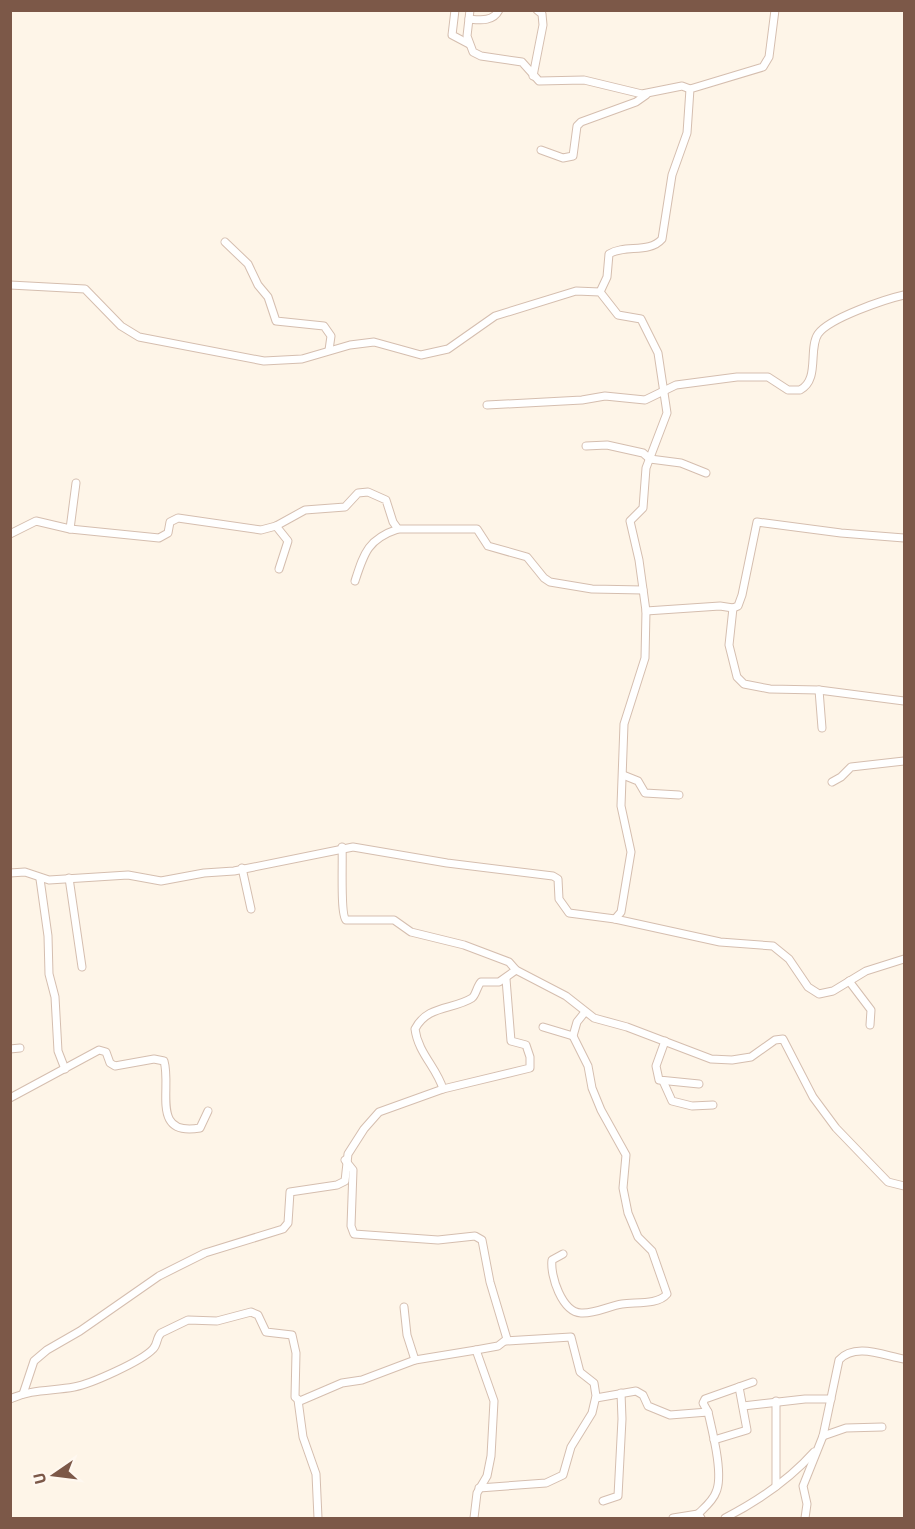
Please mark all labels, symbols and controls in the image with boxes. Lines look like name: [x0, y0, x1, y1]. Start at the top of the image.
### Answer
north arrow: [24, 1445, 84, 1505]
text: U: [28, 1471, 50, 1486]

